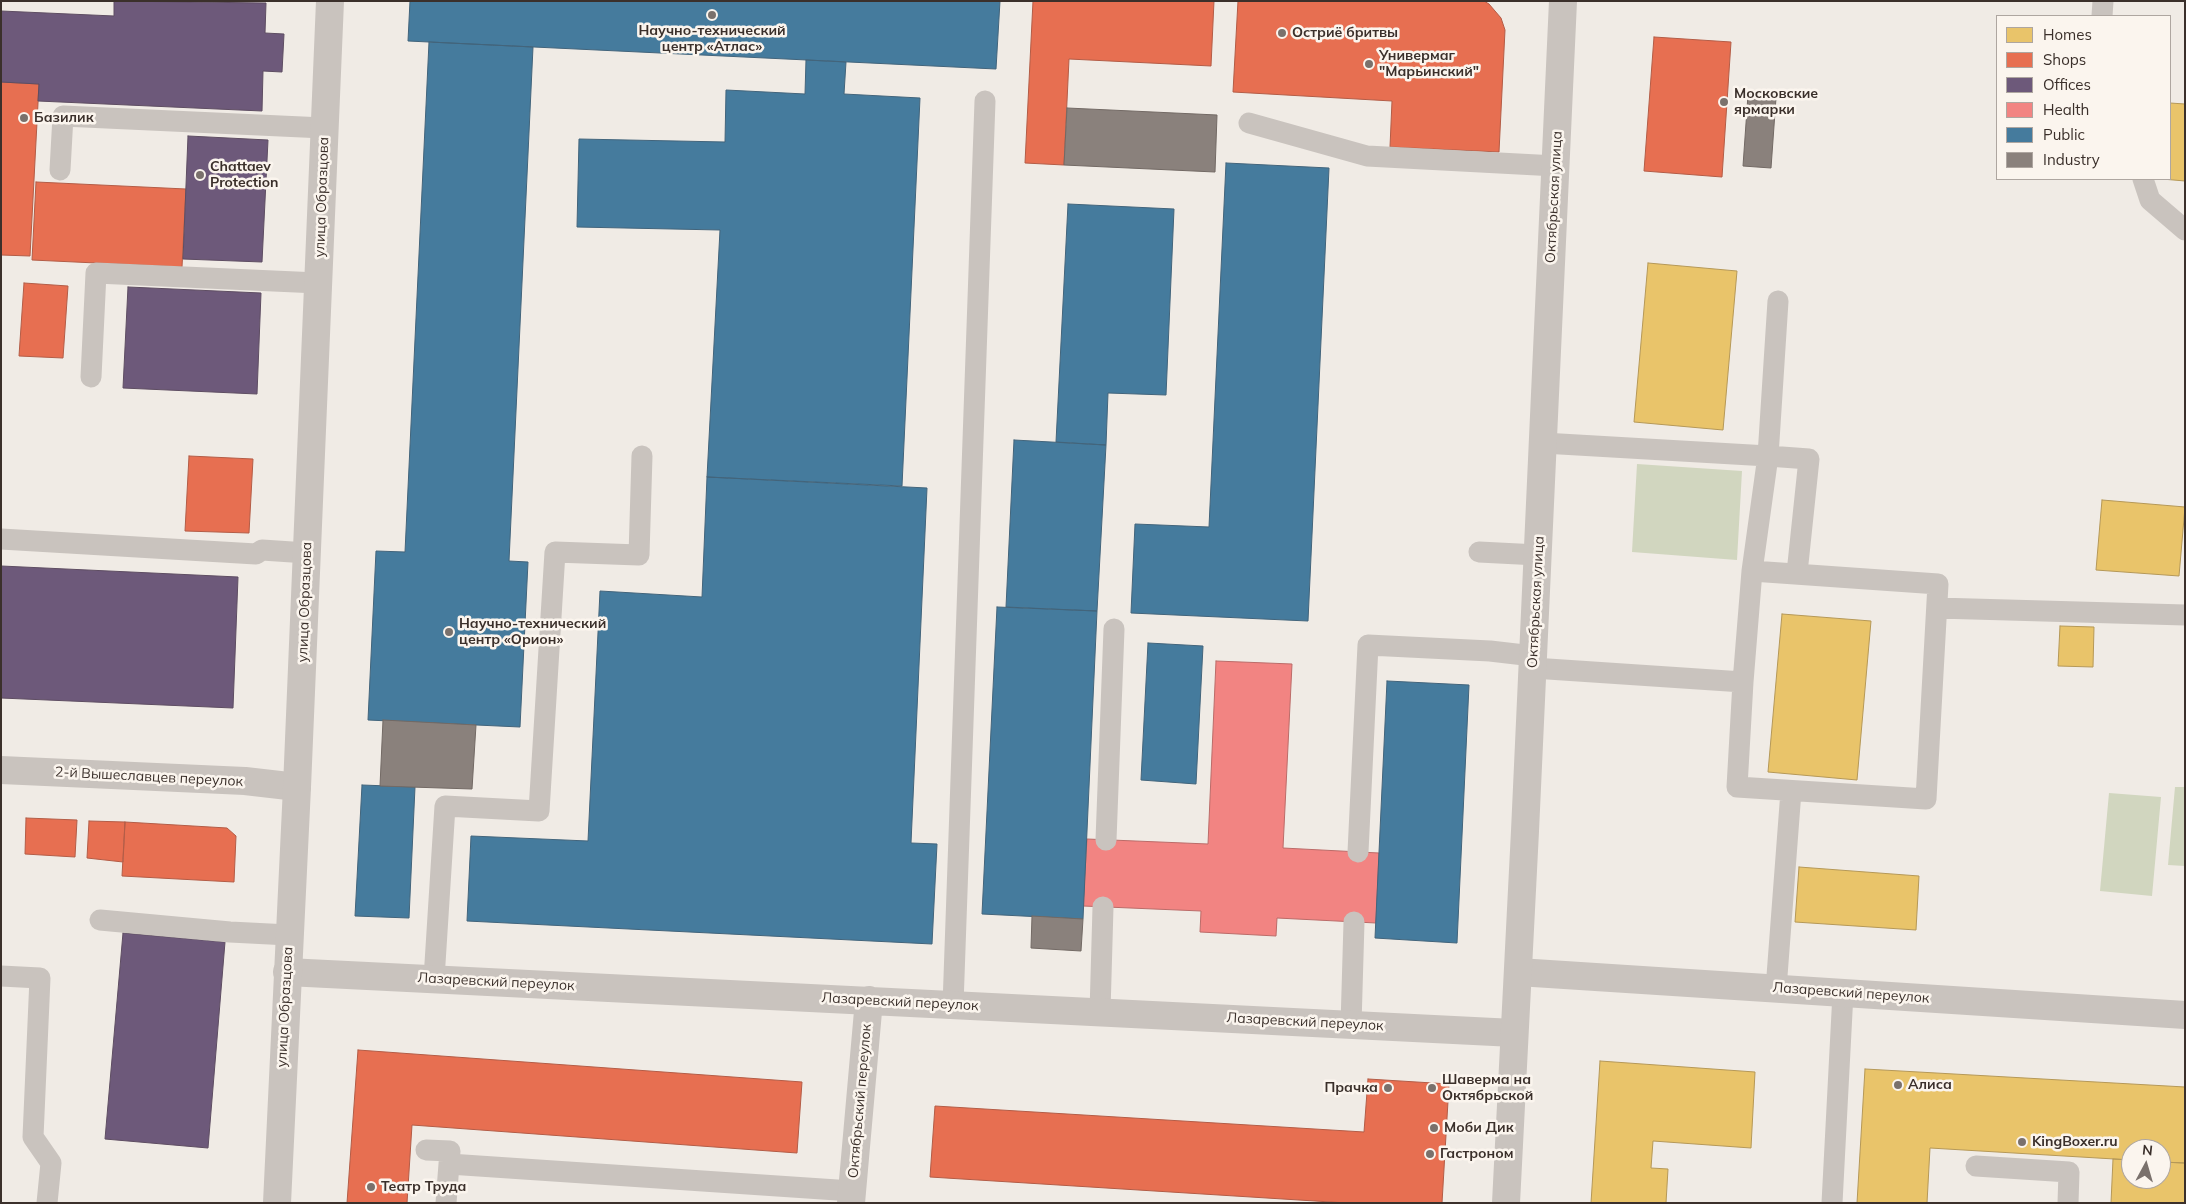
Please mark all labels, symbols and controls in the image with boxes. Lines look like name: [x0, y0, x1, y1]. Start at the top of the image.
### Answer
marker: Научно-технический центр «Атлас»: [706, 9, 718, 21]
legend: [1996, 15, 2171, 180]
place label: Научно-технический центр «Атлас»: [638, 23, 786, 56]
place label: Остриё бритвы: [1292, 25, 1398, 41]
text: Homes: [2043, 25, 2092, 44]
marker: Остриё бритвы: [1276, 27, 1288, 39]
place label: Универмаг "Марьинский": [1379, 48, 1479, 80]
text: Shops: [2043, 50, 2086, 69]
marker: Универмаг "Марьинский": [1363, 58, 1375, 70]
text: Offices: [2043, 75, 2091, 94]
place label: Московские ярмарки: [1734, 86, 1818, 118]
marker: Московские ярмарки: [1718, 96, 1730, 108]
text: Health: [2043, 100, 2089, 119]
place label: Базилик: [34, 110, 94, 126]
marker: Базилик: [18, 112, 30, 124]
text: Public: [2043, 125, 2085, 144]
street label: Октябрьская улица: [1542, 131, 1566, 263]
street label: улица Образцова: [312, 136, 332, 258]
text: Industry: [2043, 150, 2100, 169]
place label: Chattaev Protection: [210, 159, 278, 192]
marker: Chattaev Protection: [194, 169, 206, 181]
street label: Октябрьская улица: [1524, 536, 1548, 668]
street label: улица Образцова: [295, 541, 315, 663]
place label: Научно-технический центр «Орион»: [459, 616, 606, 648]
marker: Научно-технический центр «Орион»: [443, 626, 455, 638]
street label: 2-й Вышеславцев переулок: [55, 764, 243, 790]
street label: улица Образцова: [273, 946, 297, 1068]
street label: Лазаревский переулок: [417, 969, 575, 995]
street label: Лазаревский переулок: [1772, 979, 1930, 1007]
street label: Лазаревский переулок: [821, 989, 979, 1015]
street label: Лазаревский переулок: [1226, 1009, 1384, 1035]
street label: Октябрьский переулок: [845, 1023, 875, 1179]
place label: Шаверма на Октябрьской: [1442, 1072, 1533, 1104]
place label: Алиса: [1908, 1077, 1952, 1093]
marker: Алиса: [1892, 1079, 1904, 1091]
place label: Прачка: [1324, 1080, 1378, 1096]
marker: Прачка: [1382, 1082, 1394, 1094]
marker: Шаверма на Октябрьской: [1426, 1082, 1438, 1094]
place label: Моби Дик: [1444, 1120, 1514, 1136]
marker: Моби Дик: [1428, 1122, 1440, 1134]
place label: KingBoxer.ru: [2032, 1134, 2118, 1150]
marker: KingBoxer.ru: [2016, 1136, 2028, 1148]
north arrow: [2121, 1139, 2171, 1189]
text: N: [2141, 1141, 2154, 1160]
place label: Гастроном: [1440, 1146, 1513, 1162]
marker: Гастроном: [1424, 1148, 1436, 1160]
place label: Театр Труда: [381, 1179, 466, 1195]
marker: Театр Труда: [365, 1181, 377, 1193]

